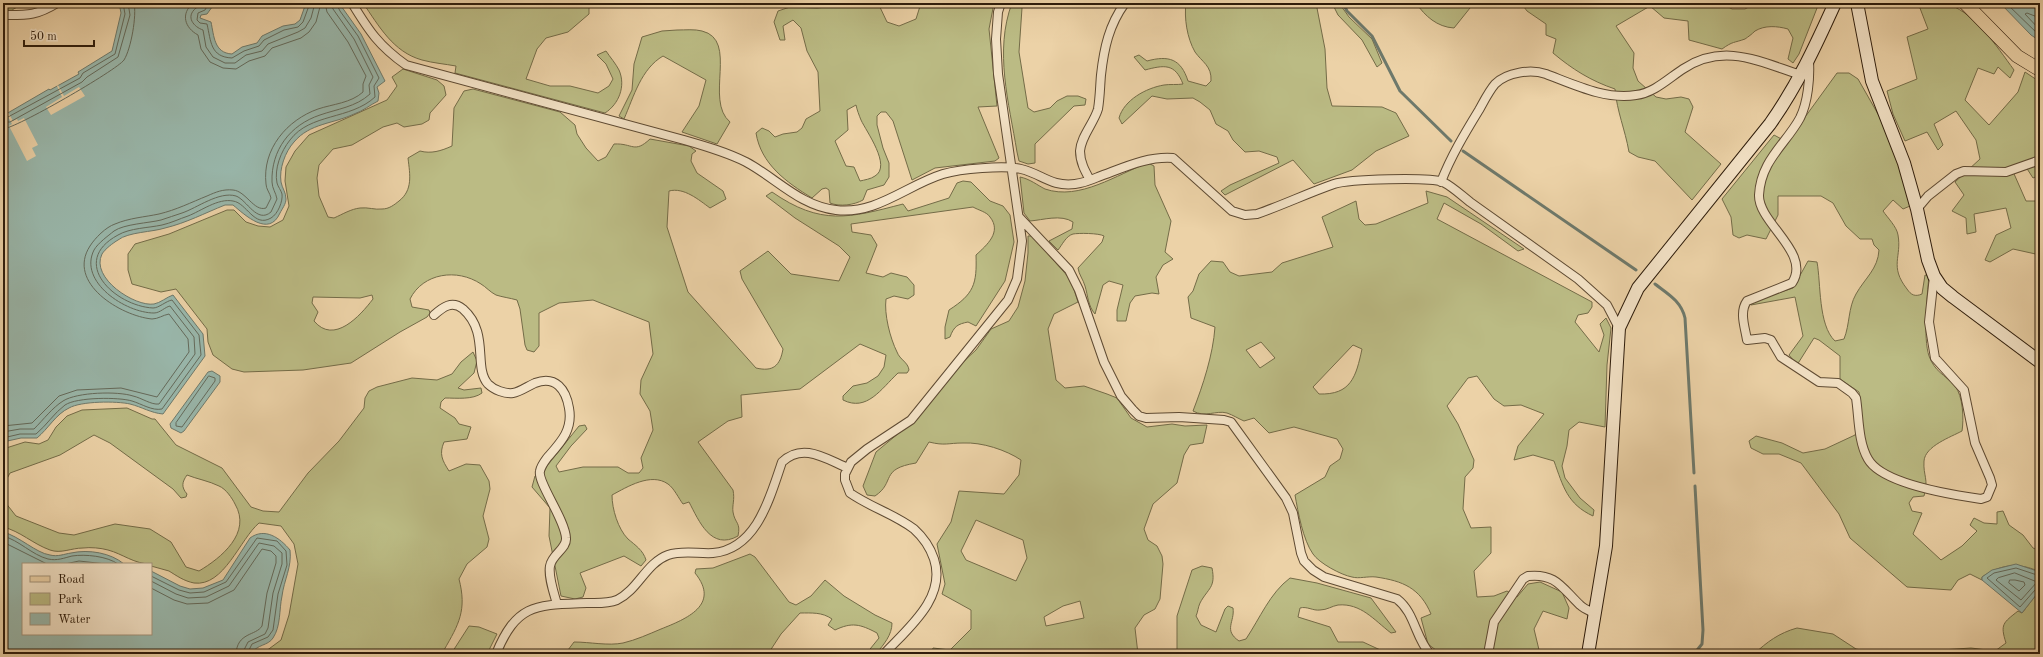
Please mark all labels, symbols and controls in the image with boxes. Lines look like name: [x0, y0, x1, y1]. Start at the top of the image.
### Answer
scale bar: [24, 22, 94, 48]
text: 50 m: [30, 30, 57, 43]
legend: [22, 563, 152, 635]
text: Road: [58, 574, 85, 586]
text: Park: [58, 594, 83, 606]
text: Water: [58, 614, 91, 626]

